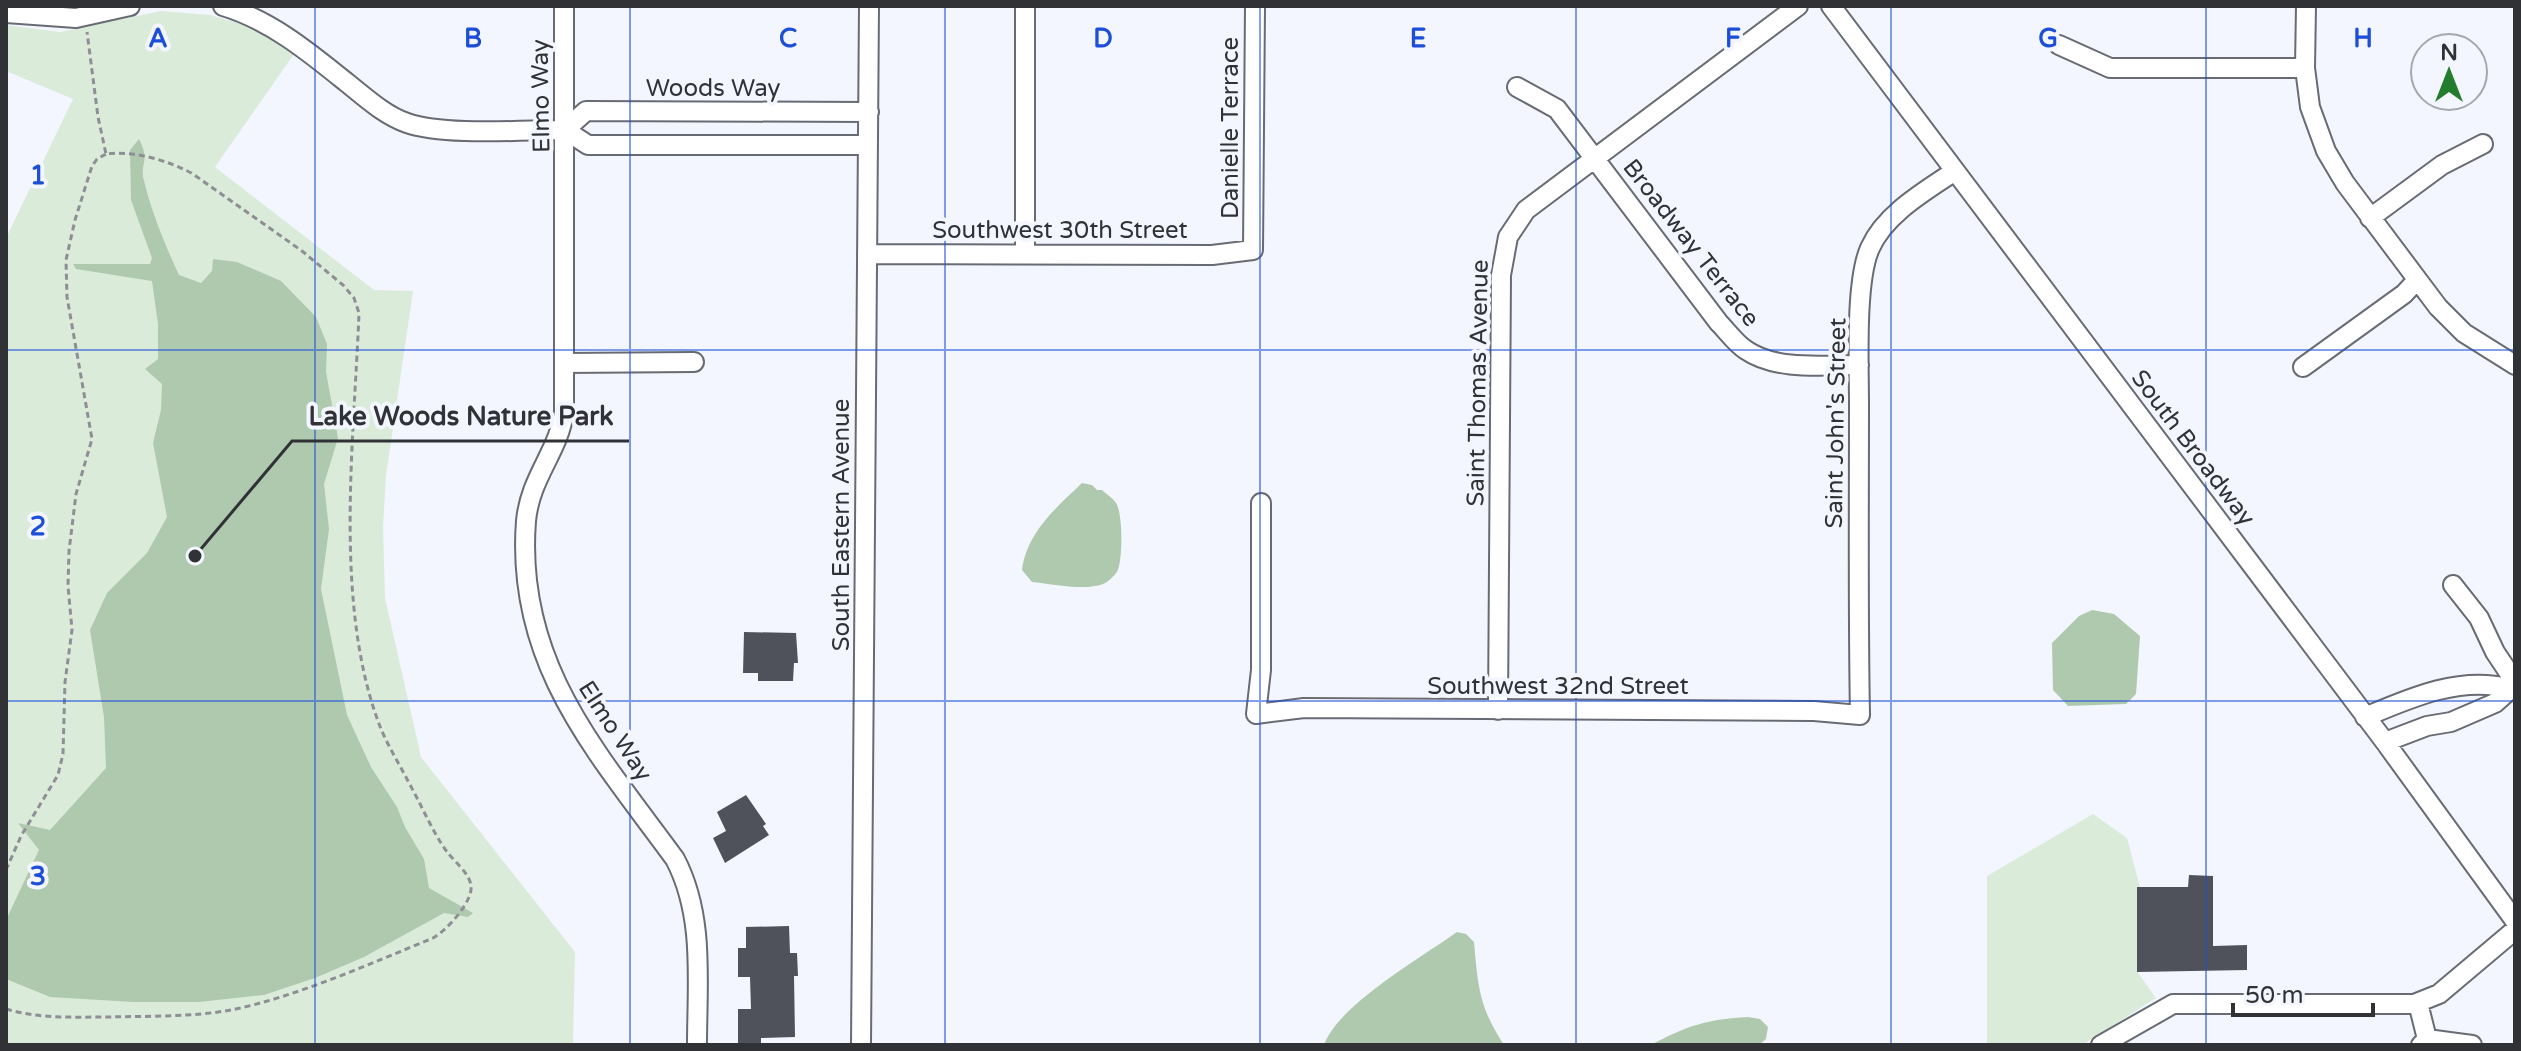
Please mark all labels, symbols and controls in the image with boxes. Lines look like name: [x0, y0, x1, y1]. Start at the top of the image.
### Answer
text: A: [148, 23, 168, 54]
text: B: [464, 23, 482, 54]
text: C: [779, 23, 797, 54]
text: D: [1093, 23, 1113, 54]
text: E: [1410, 23, 1426, 54]
text: F: [1725, 23, 1741, 54]
text: G: [2038, 23, 2058, 54]
text: H: [2353, 23, 2373, 54]
north arrow: [2409, 32, 2489, 112]
street label: Danielle Terrace: [1216, 37, 1245, 219]
street label: Elmo Way: [526, 39, 556, 153]
text: N: [2440, 40, 2458, 66]
street label: Woods Way: [646, 74, 780, 103]
street label: Broadway Terrace: [1617, 153, 1765, 333]
text: 1: [30, 160, 46, 191]
street label: Southwest 30th Street: [932, 216, 1188, 245]
street label: Saint Thomas Avenue: [1461, 259, 1495, 507]
street label: Saint John's Street: [1820, 317, 1852, 529]
street label: South Broadway: [2125, 364, 2261, 532]
callout: Lake Woods Nature Park: [292, 391, 629, 441]
street label: South Eastern Avenue: [827, 399, 856, 651]
text: Lake Woods Nature Park: [309, 401, 613, 432]
text: 2: [30, 511, 46, 542]
street label: Southwest 32nd Street: [1427, 672, 1689, 701]
street label: Elmo Way: [572, 675, 658, 787]
text: 3: [30, 861, 46, 892]
scale bar: [2233, 967, 2373, 1017]
text: 50 m: [2245, 981, 2303, 1010]

